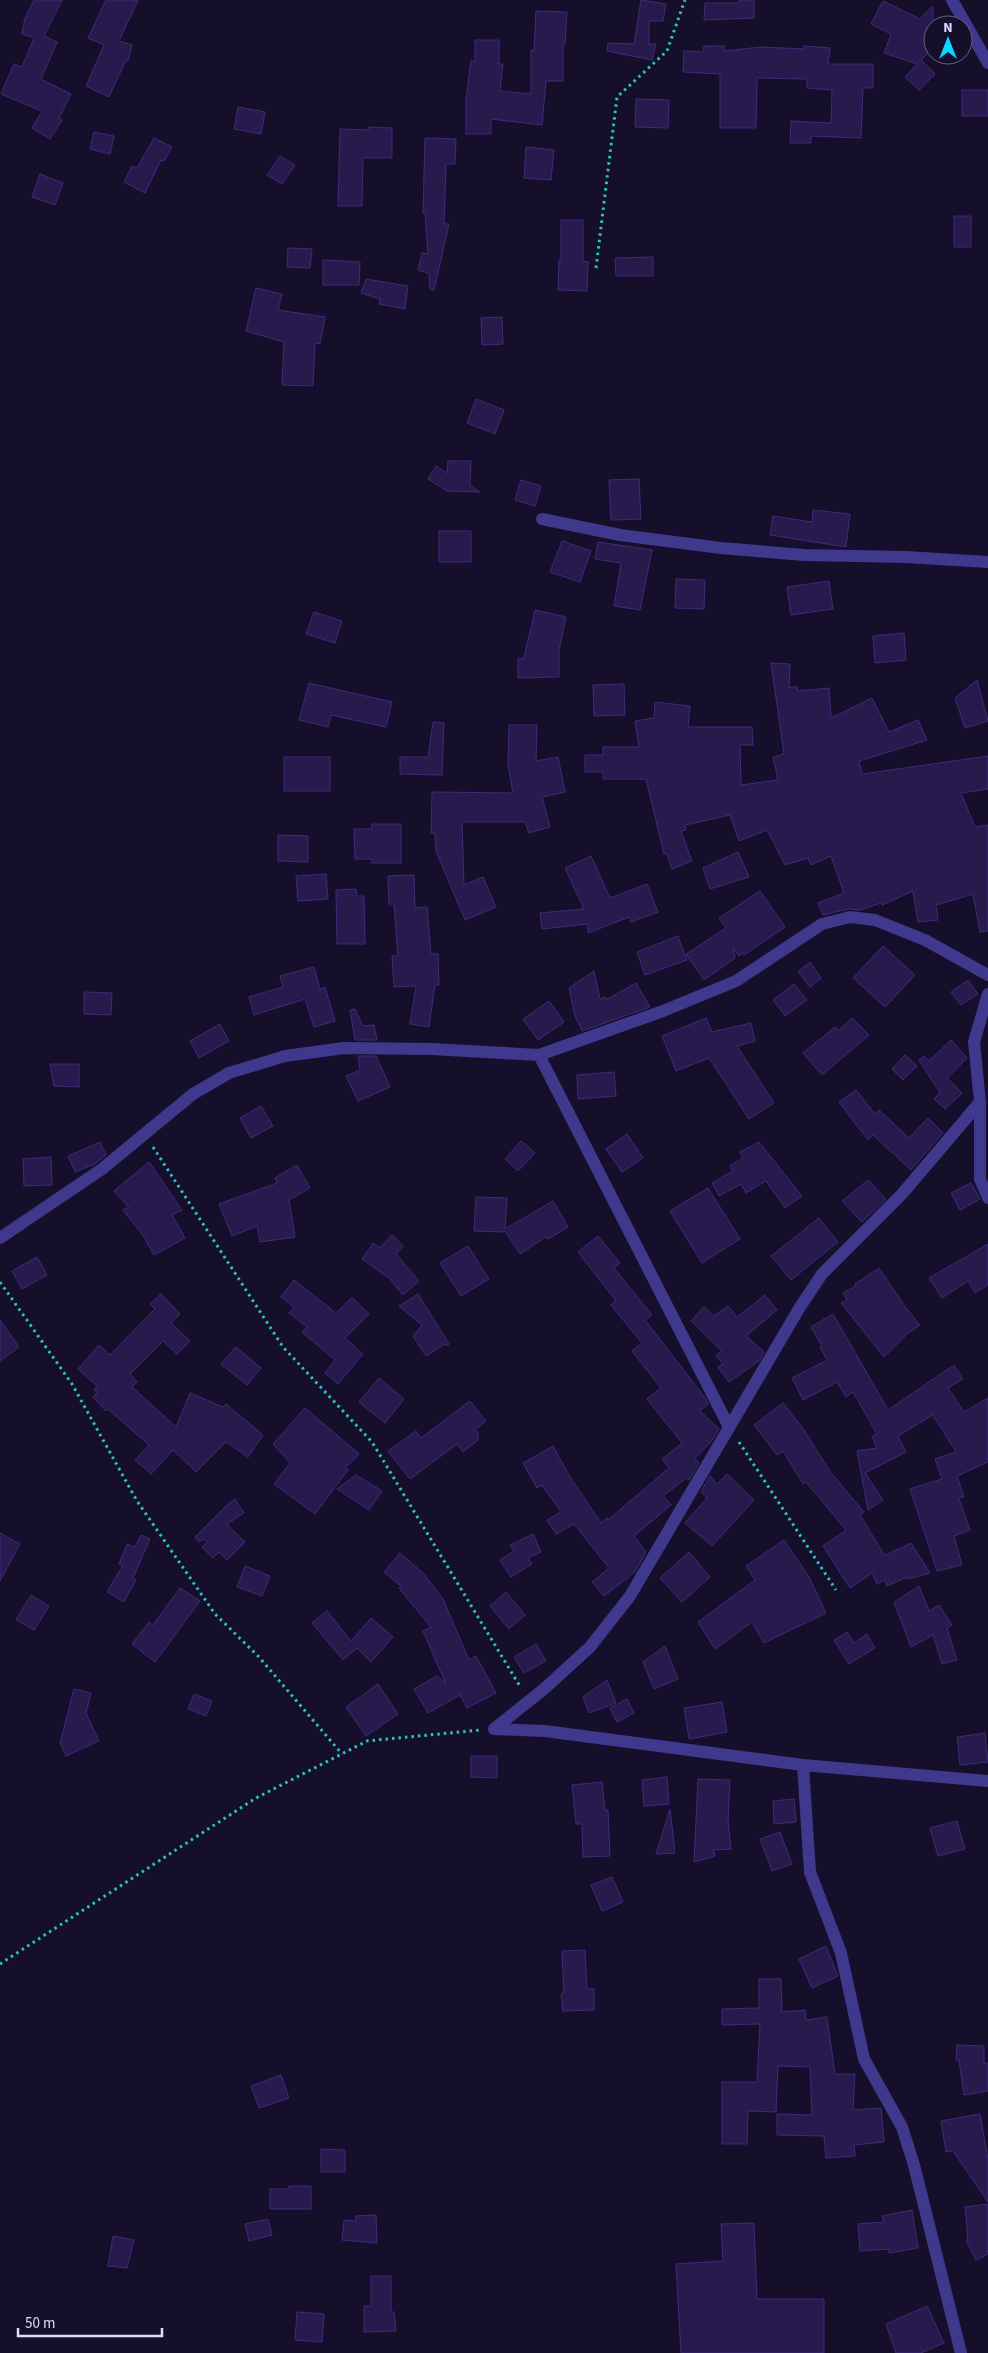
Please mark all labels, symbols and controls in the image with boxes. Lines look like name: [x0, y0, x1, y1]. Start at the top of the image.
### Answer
north arrow: [923, 15, 973, 65]
text: N: [943, 18, 953, 38]
scale bar: [18, 2306, 161, 2338]
text: 50 m: [25, 2313, 55, 2334]

